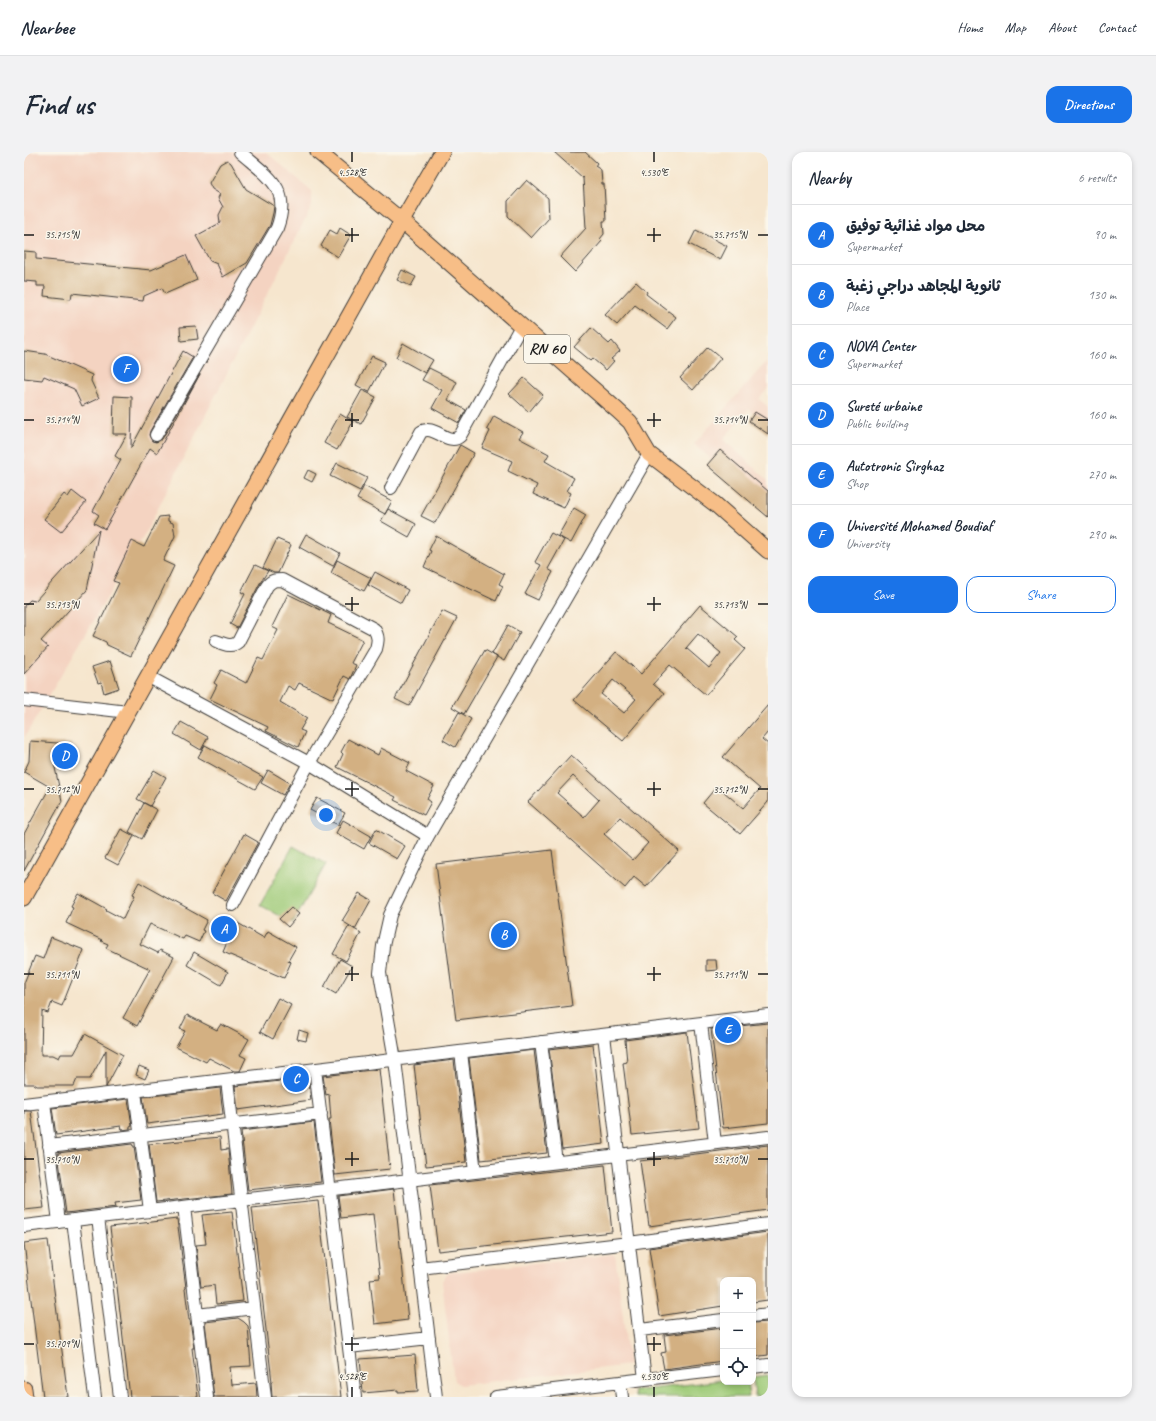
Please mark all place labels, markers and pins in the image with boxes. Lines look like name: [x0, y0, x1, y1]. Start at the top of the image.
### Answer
pin: F: [113, 354, 139, 384]
pin: D: [52, 741, 78, 771]
pin: A: [211, 914, 237, 944]
pin: B: [491, 920, 517, 950]
pin: E: [715, 1015, 741, 1045]
pin: C: [283, 1064, 309, 1094]

